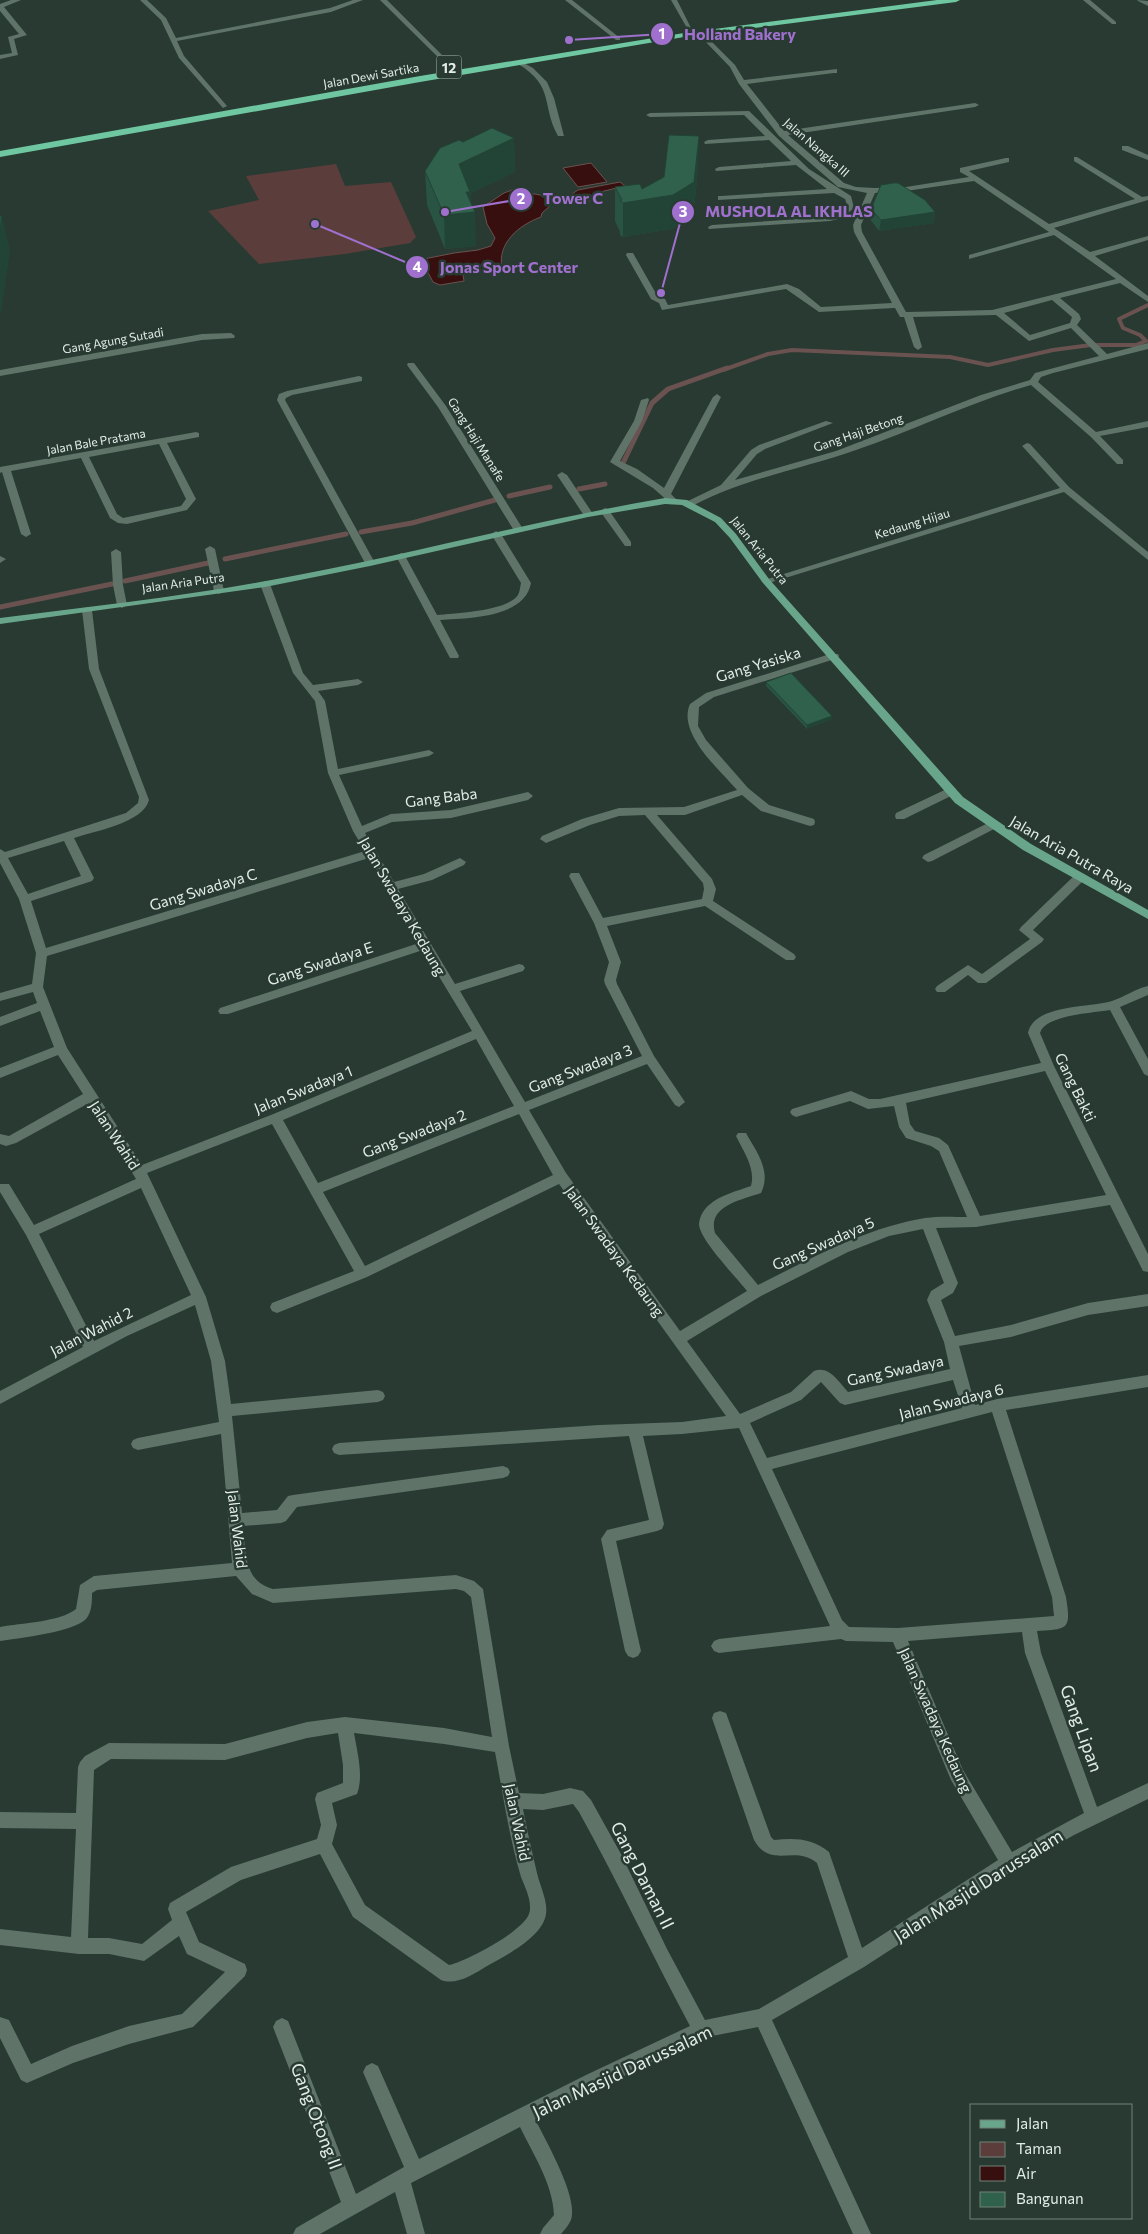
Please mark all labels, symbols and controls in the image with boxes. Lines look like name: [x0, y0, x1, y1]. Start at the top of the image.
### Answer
callout: Holland Bakery: [649, 19, 806, 50]
text: 1: [659, 24, 665, 42]
text: Holland Bakery: [684, 24, 796, 43]
road number: 12: [436, 56, 462, 78]
street label: Jalan Dewi Sartika: [322, 60, 420, 91]
street label: Jalan Nangka III: [781, 115, 853, 180]
callout: Tower C: [508, 183, 613, 214]
text: Tower C: [543, 188, 603, 207]
text: 2: [517, 189, 525, 207]
callout: MUSHOLA AL IKHLAS: [670, 196, 883, 227]
text: MUSHOLA AL IKHLAS: [705, 201, 873, 220]
text: 3: [679, 202, 688, 220]
callout: Jonas Sport Center: [405, 252, 588, 283]
text: 4: [412, 257, 422, 275]
text: Jonas Sport Center: [440, 257, 579, 276]
street label: Gang Agung Sutadi: [61, 324, 165, 356]
street label: Gang Haji Manafe: [446, 395, 508, 483]
street label: Gang Haji Betong: [811, 410, 905, 454]
street label: Jalan Bale Pratama: [45, 425, 147, 458]
street label: Kedaung Hijau: [873, 505, 951, 541]
street label: Jalan Aria Putra: [728, 513, 792, 587]
street label: Jalan Aria Putra: [141, 569, 225, 596]
street label: Gang Yasiska: [713, 643, 803, 685]
street label: Gang Baba: [404, 784, 478, 810]
street label: Jalan Aria Putra Raya: [1007, 811, 1137, 897]
street label: Jalan Swadaya Kedaung: [356, 833, 450, 979]
street label: Gang Swadaya C: [147, 864, 259, 914]
street label: Gang Swadaya E: [265, 937, 375, 989]
street label: Gang Swadaya 3: [526, 1040, 634, 1096]
street label: Gang Bakti: [1052, 1050, 1100, 1124]
street label: Jalan Swadaya 1: [251, 1061, 355, 1117]
street label: Jalan Wahid: [86, 1097, 144, 1173]
street label: Gang Swadaya 2: [360, 1105, 468, 1161]
street label: Jalan Swadaya Kedaung: [562, 1182, 668, 1320]
street label: Gang Swadaya 5: [769, 1212, 877, 1274]
street label: Jalan Wahid 2: [47, 1303, 135, 1359]
street label: Gang Swadaya: [845, 1351, 945, 1389]
street label: Jalan Swadaya 6: [897, 1379, 1005, 1423]
street label: Jalan Wahid: [224, 1489, 252, 1569]
street label: Jalan Swadaya Kedaung: [896, 1645, 976, 1795]
street label: Gang Lipan: [1056, 1681, 1108, 1775]
street label: Jalan Wahid: [501, 1782, 535, 1862]
street label: Gang Daman II: [606, 1818, 680, 1932]
street label: Jalan Masjid Darussalam: [889, 1824, 1067, 1946]
street label: Jalan Masjid Darussalam: [529, 2020, 715, 2122]
street label: Gang Otong II: [287, 2060, 347, 2172]
legend: [970, 2104, 1133, 2219]
text: Jalan: [1016, 2114, 1048, 2132]
text: Taman: [1016, 2139, 1062, 2157]
text: Air: [1016, 2164, 1036, 2182]
text: Bangunan: [1016, 2189, 1084, 2207]

